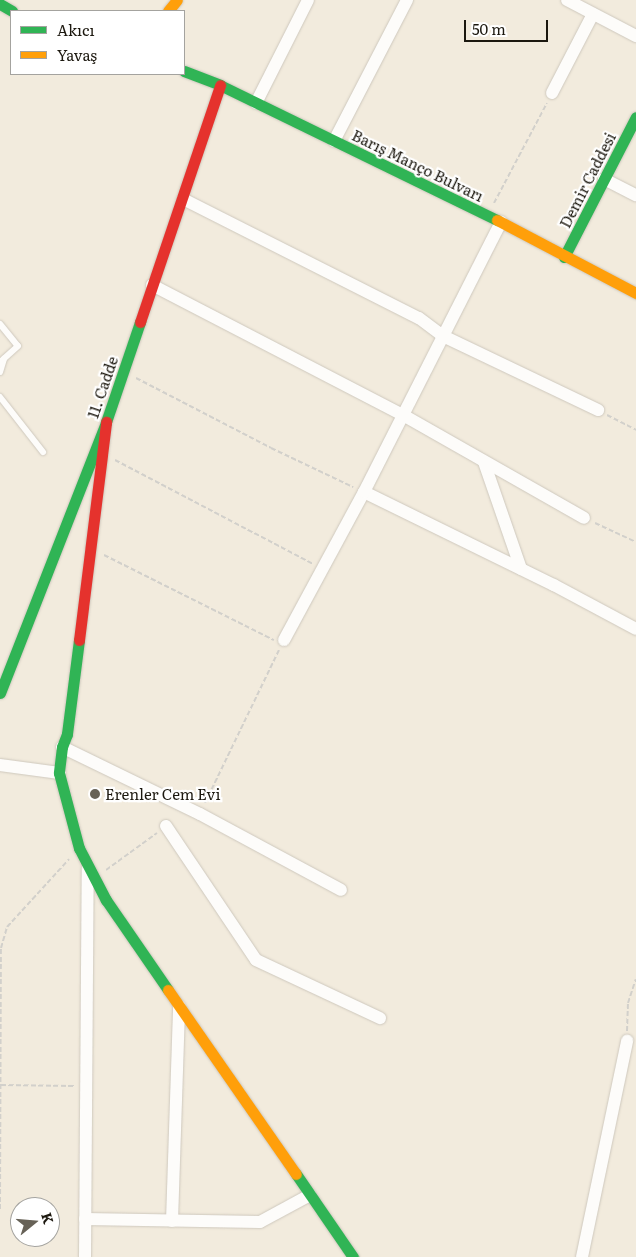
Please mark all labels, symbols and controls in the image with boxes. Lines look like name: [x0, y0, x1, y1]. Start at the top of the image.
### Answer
legend: [10, 10, 185, 75]
scale bar: [466, 10, 550, 42]
text: 50 m: [472, 17, 506, 40]
text: Akıcı: [57, 18, 95, 41]
text: Yavaş: [57, 43, 97, 66]
street label: Barış Manço Bulvarı: [349, 125, 487, 205]
street label: Demir Caddesi: [555, 129, 619, 231]
street label: 11. Cadde: [83, 354, 121, 420]
place label: Erenler Cem Evi: [105, 785, 220, 803]
marker: Erenler Cem Evi: [89, 788, 101, 800]
north arrow: [10, 1197, 60, 1247]
text: K: [37, 1210, 60, 1226]

